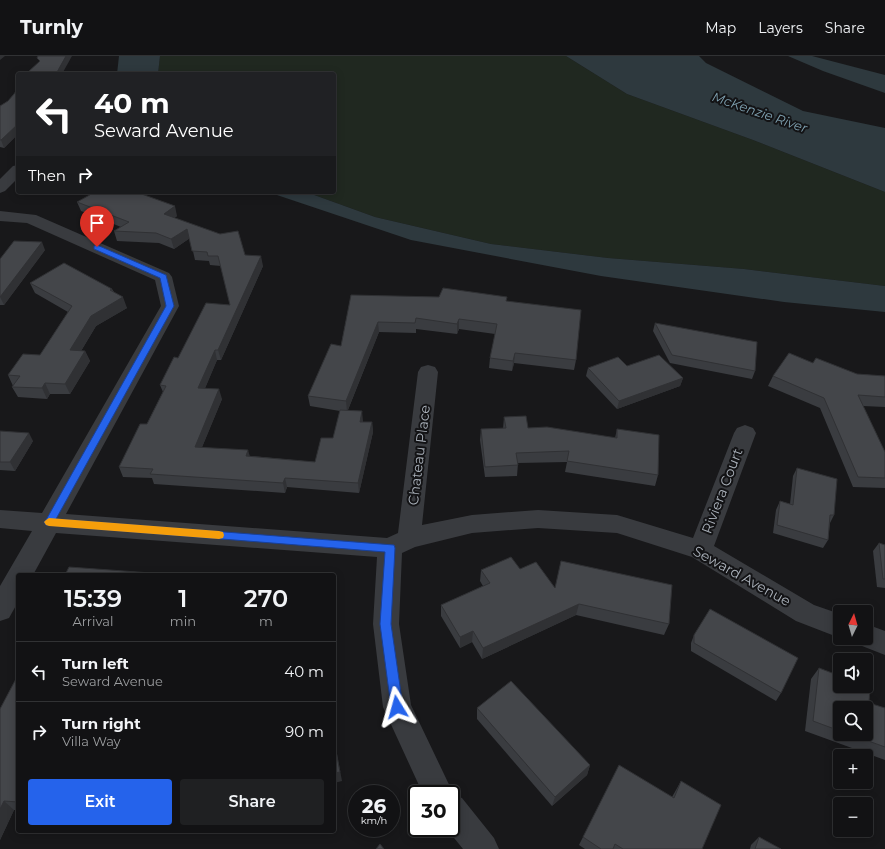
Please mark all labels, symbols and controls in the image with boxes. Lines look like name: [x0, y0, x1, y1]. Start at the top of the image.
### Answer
text: Turnly: [20, 16, 83, 39]
text: Map: [705, 19, 736, 37]
text: Layers: [758, 19, 803, 37]
text: Share: [825, 19, 865, 37]
text: 40 m: [94, 86, 170, 120]
icon: left: [28, 88, 80, 140]
water label: McKenzie River: [710, 88, 810, 136]
text: Seward Avenue: [94, 120, 234, 142]
icon: right: [74, 164, 96, 186]
text: Then: [28, 166, 66, 185]
pin: [80, 206, 114, 247]
icon: arrive: [86, 212, 108, 234]
street label: Chateau Place: [404, 404, 434, 506]
street label: Riviera Court: [697, 445, 747, 536]
street label: Seward Avenue: [690, 542, 794, 610]
text: 15:39: [64, 584, 122, 613]
text: 1: [178, 584, 187, 613]
text: 270: [244, 584, 288, 613]
north arrow: [833, 605, 873, 645]
map controls: [833, 605, 873, 837]
text: Arrival: [72, 613, 113, 629]
text: min: [170, 613, 196, 629]
text: m: [259, 613, 273, 629]
button: sound: [833, 653, 873, 693]
text: Turn left: [62, 654, 129, 673]
icon: left: [28, 661, 50, 683]
text: 40 m: [284, 662, 324, 681]
text: Seward Avenue: [62, 673, 163, 689]
position arrow: [376, 686, 418, 728]
button: search: [833, 701, 873, 741]
text: Turn right: [62, 714, 141, 733]
icon: right: [28, 721, 50, 743]
text: 90 m: [285, 722, 324, 741]
text: Villa Way: [62, 733, 121, 749]
button: +: [833, 749, 873, 789]
button: Exit: [28, 779, 172, 825]
button: Share: [180, 779, 324, 825]
speed limit sign: 30: [408, 785, 460, 837]
text: 26: [362, 794, 386, 818]
button: −: [833, 797, 873, 837]
text: km/h: [361, 814, 387, 827]

